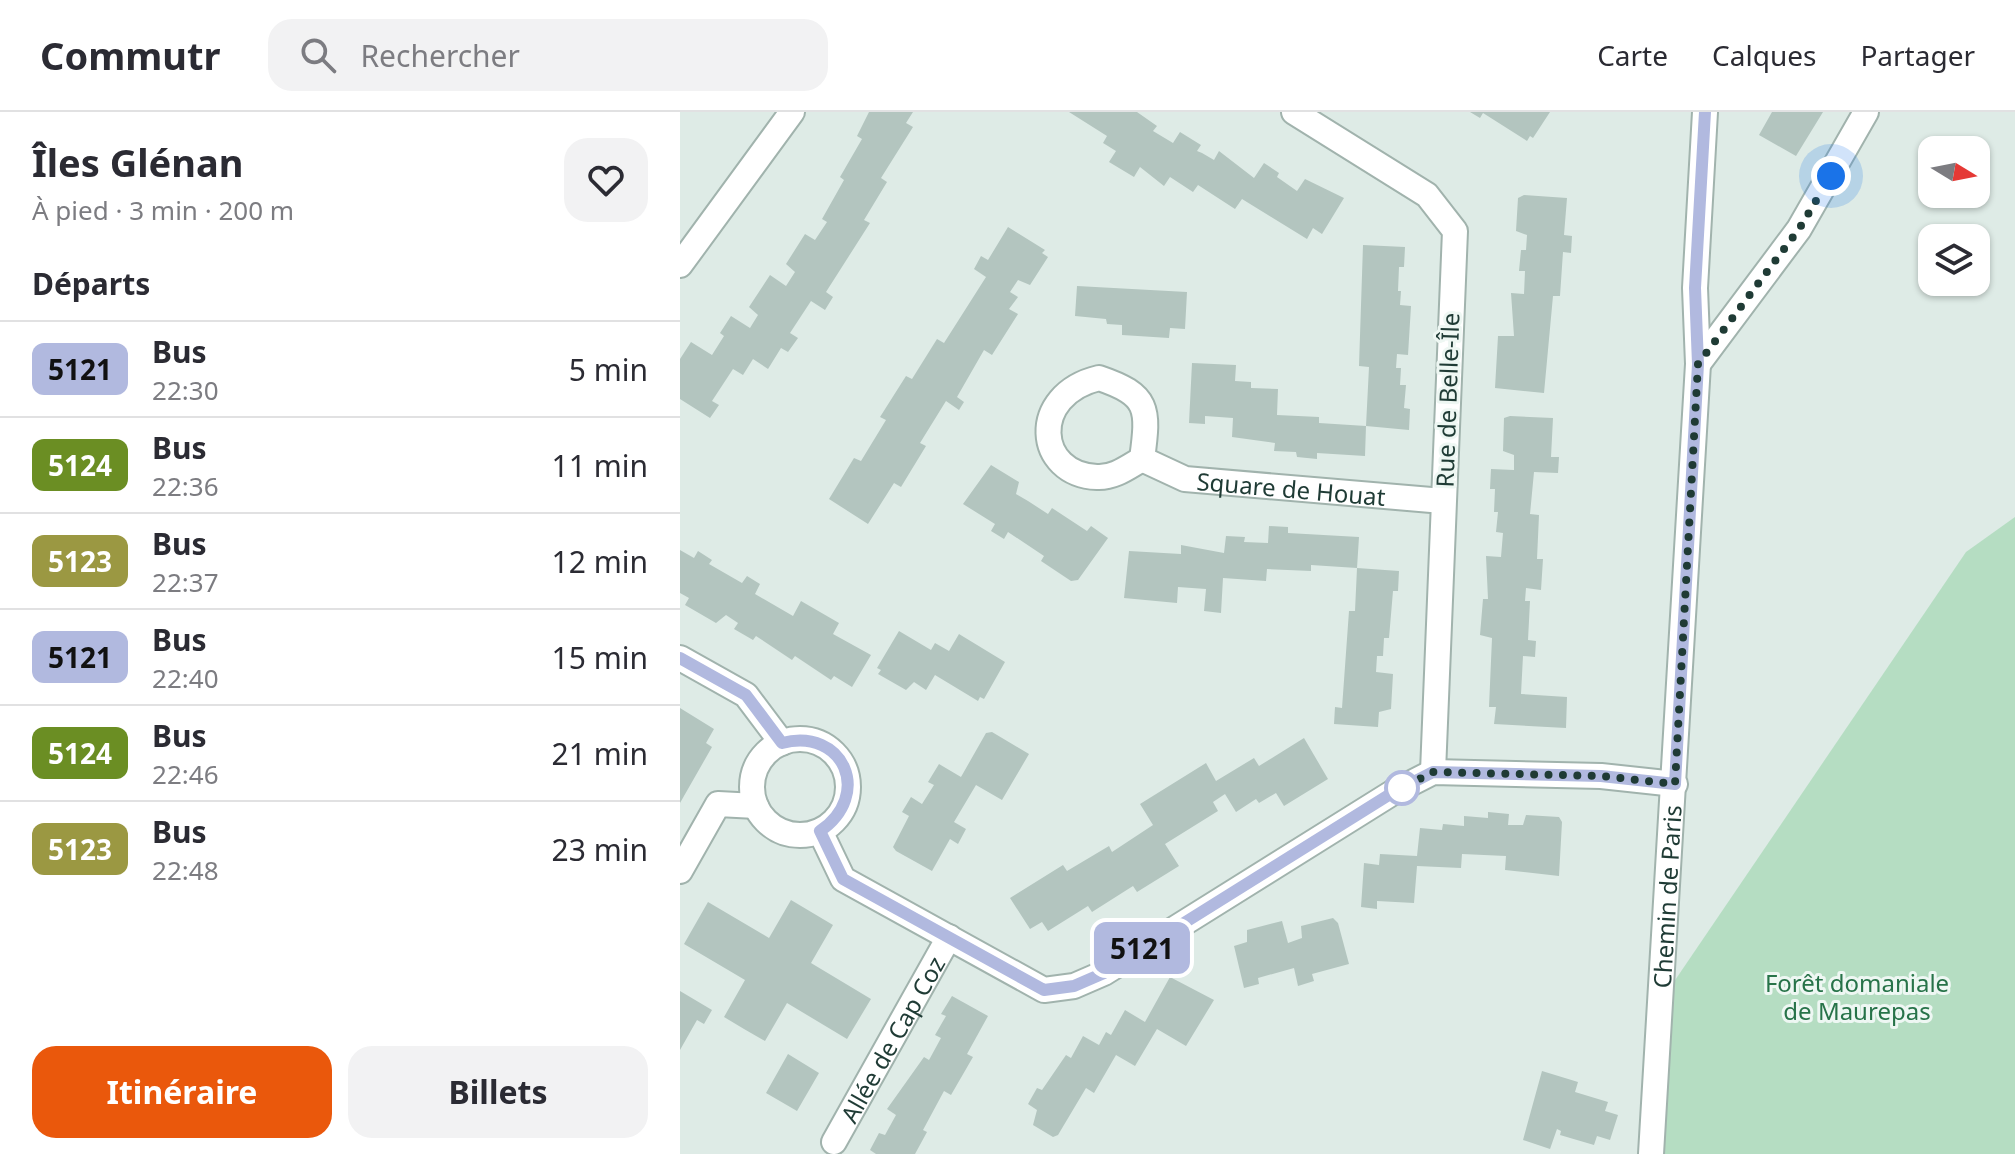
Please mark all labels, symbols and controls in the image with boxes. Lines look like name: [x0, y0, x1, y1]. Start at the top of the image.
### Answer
search box: [268, 19, 828, 91]
text: Commutr: [40, 29, 220, 81]
icon: search: [296, 33, 340, 77]
text: Rechercher: [360, 35, 520, 76]
text: Carte: [1597, 36, 1668, 74]
text: Calques: [1712, 36, 1816, 74]
text: Partager: [1860, 36, 1975, 74]
text: Îles Glénan: [32, 136, 243, 188]
north arrow: [1918, 136, 1990, 208]
map controls: [1918, 136, 1990, 296]
button: heart: [564, 138, 648, 222]
your location: [1811, 156, 1851, 196]
text: À pied · 3 min · 200 m: [32, 192, 294, 228]
button: layers: [1918, 224, 1990, 296]
text: Départs: [32, 263, 150, 304]
street label: Rue de Belle-Île: [1427, 312, 1467, 488]
text: Bus: [152, 331, 207, 372]
text: 5 min: [569, 349, 648, 390]
text: 5121: [48, 350, 112, 388]
text: 22:30: [152, 372, 219, 408]
text: Bus: [152, 427, 207, 468]
text: 11 min: [552, 445, 648, 486]
text: 5124: [48, 446, 112, 484]
street label: Square de Houat: [1195, 464, 1387, 513]
text: 22:36: [152, 468, 219, 504]
text: Bus: [152, 523, 207, 564]
text: 12 min: [552, 541, 648, 582]
text: 5123: [48, 542, 112, 580]
text: 22:37: [152, 564, 219, 600]
text: Bus: [152, 619, 207, 660]
text: 15 min: [552, 637, 648, 678]
text: 5121: [48, 638, 112, 676]
text: 22:40: [152, 660, 219, 696]
text: Bus: [152, 715, 207, 756]
text: 21 min: [552, 733, 648, 774]
text: 5124: [48, 734, 112, 772]
text: 22:46: [152, 756, 219, 792]
unlabelled marker: [1385, 771, 1419, 805]
street label: Chemin de Paris: [1644, 804, 1688, 989]
text: Bus: [152, 811, 207, 852]
text: 23 min: [552, 829, 648, 870]
text: 5123: [48, 830, 112, 868]
text: 22:48: [152, 852, 219, 888]
line badge: 5121: [1086, 922, 1198, 974]
text: 5121: [1110, 929, 1174, 967]
street label: Allée de Cap Coz: [832, 950, 952, 1128]
park label: Forêt domaniale de Maurepas: [1765, 966, 1949, 1027]
button: Itinéraire: [32, 1046, 332, 1138]
button: Billets: [348, 1046, 648, 1138]

